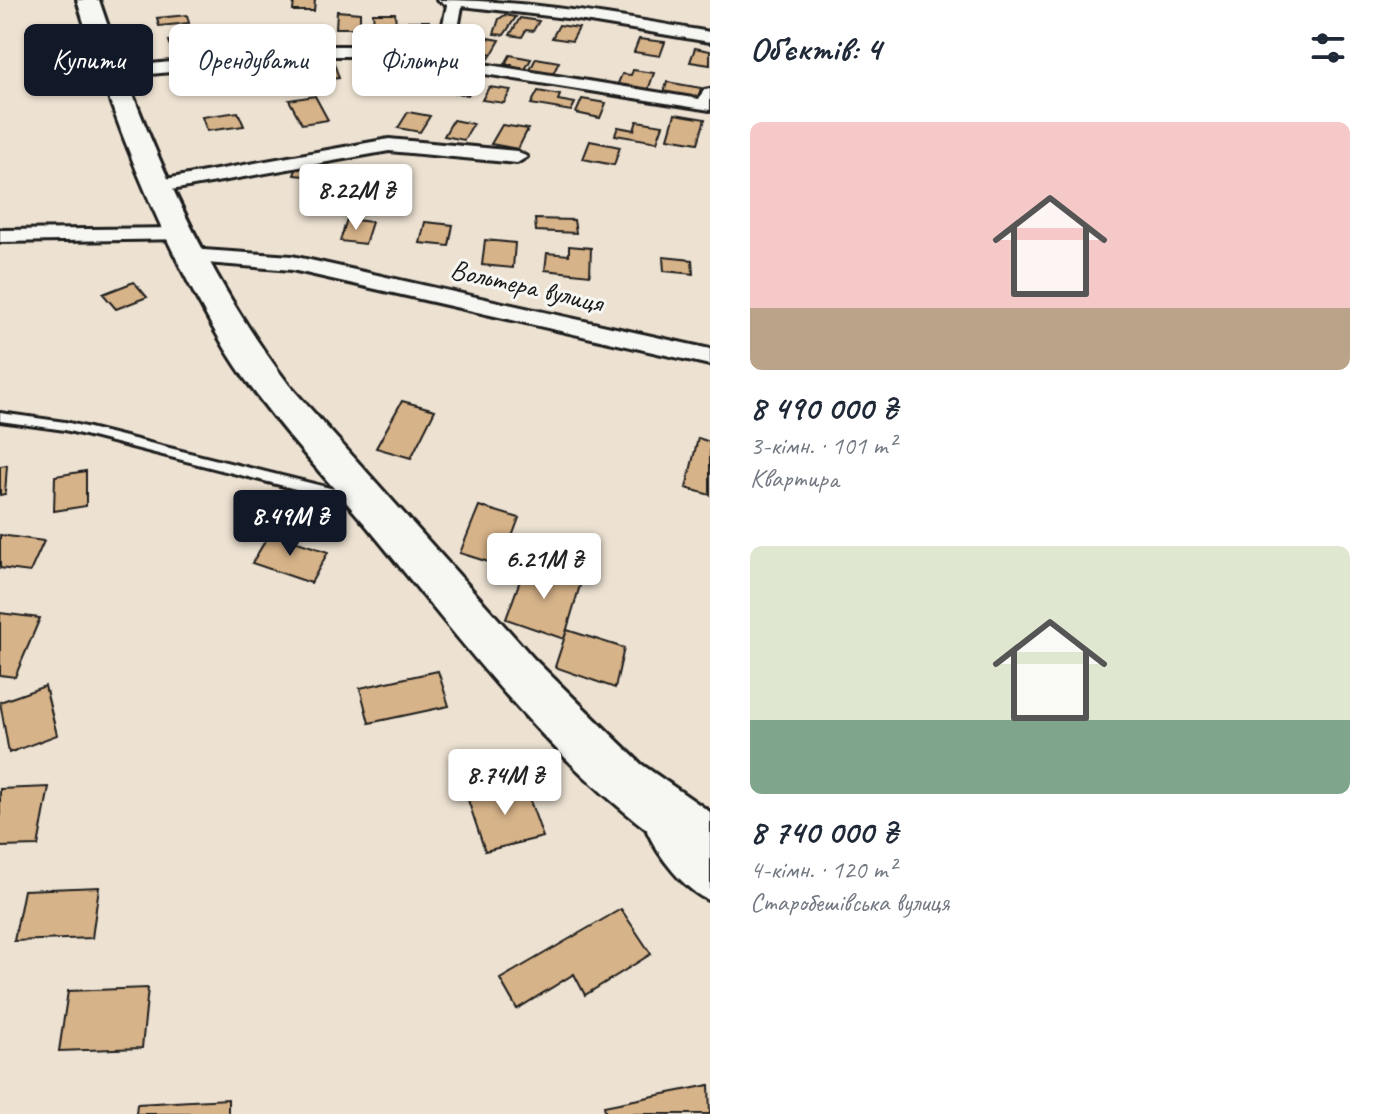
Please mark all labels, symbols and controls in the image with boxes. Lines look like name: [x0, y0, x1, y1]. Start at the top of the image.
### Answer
chip: Купити: [24, 24, 153, 96]
chip: Орендувати: [169, 24, 336, 96]
chip: Фільтри: [352, 24, 485, 96]
icon: filters: [1306, 26, 1350, 70]
text: Об’єктів: 4: [750, 27, 881, 70]
pin: 8.22M ₴: [282, 164, 430, 232]
text: 8.22M ₴: [317, 173, 395, 206]
icon: home: [978, 174, 1122, 318]
street label: Вольтера вулиця: [447, 251, 609, 321]
text: 8 490 000 ₴: [750, 386, 897, 429]
text: 3-кімн. · 101 m²: [750, 429, 896, 462]
text: Квартира: [750, 462, 839, 495]
pin: 8.49M ₴: [216, 490, 364, 558]
text: 8.49M ₴: [251, 499, 329, 532]
pin: 6.21M ₴: [470, 533, 618, 601]
text: 6.21M ₴: [505, 542, 583, 575]
icon: home: [978, 598, 1122, 742]
pin: 8.74M ₴: [431, 749, 579, 817]
text: 8.74M ₴: [466, 758, 544, 791]
text: 8 740 000 ₴: [750, 810, 897, 853]
text: 4-кімн. · 120 m²: [750, 853, 896, 886]
text: Старобешівська вулиця: [750, 886, 950, 919]

